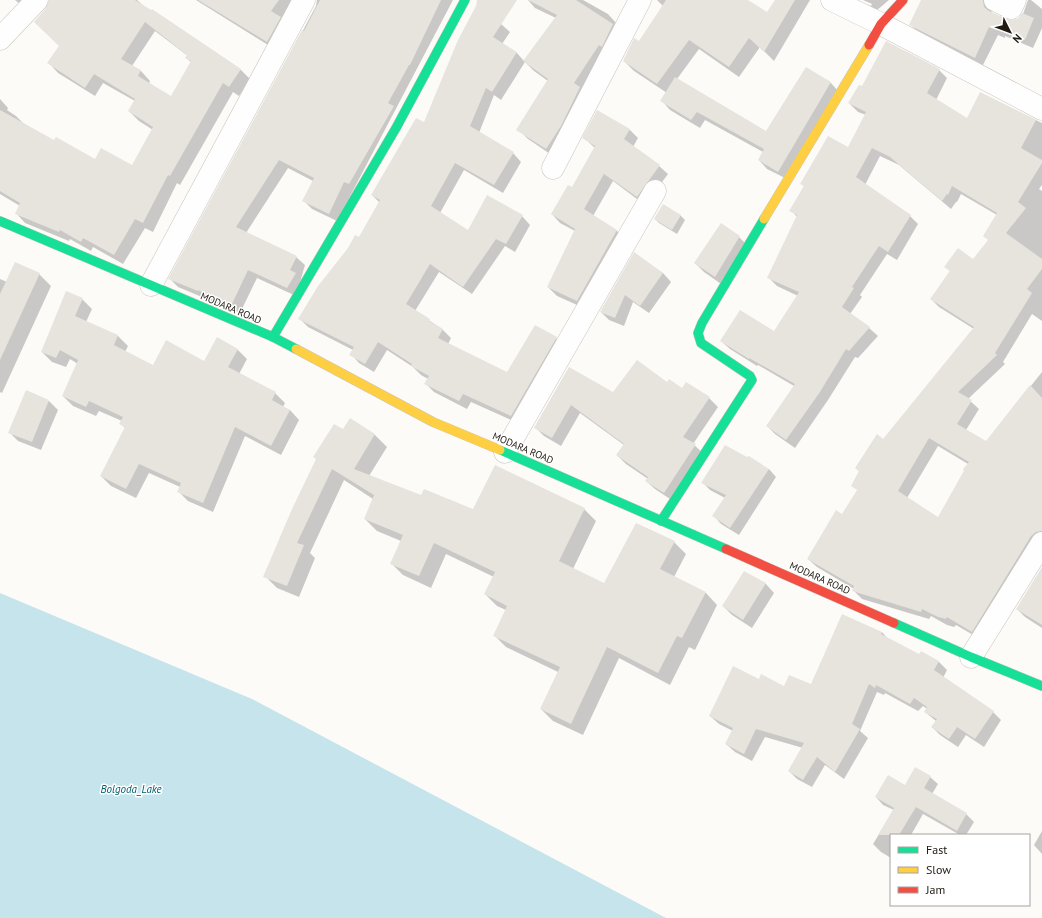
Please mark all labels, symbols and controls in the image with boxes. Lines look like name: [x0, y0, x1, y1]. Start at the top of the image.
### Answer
north arrow: [990, 12, 1030, 52]
text: N: [1010, 31, 1025, 46]
street label: MODARA ROAD: [198, 289, 264, 327]
street label: MODARA ROAD: [490, 429, 556, 467]
street label: MODARA ROAD: [788, 559, 852, 597]
water label: Bolgoda_Lake: [100, 782, 162, 796]
legend: [890, 834, 1030, 906]
text: Fast: [926, 842, 947, 857]
text: Slow: [926, 862, 951, 877]
text: Jam: [925, 882, 945, 897]

